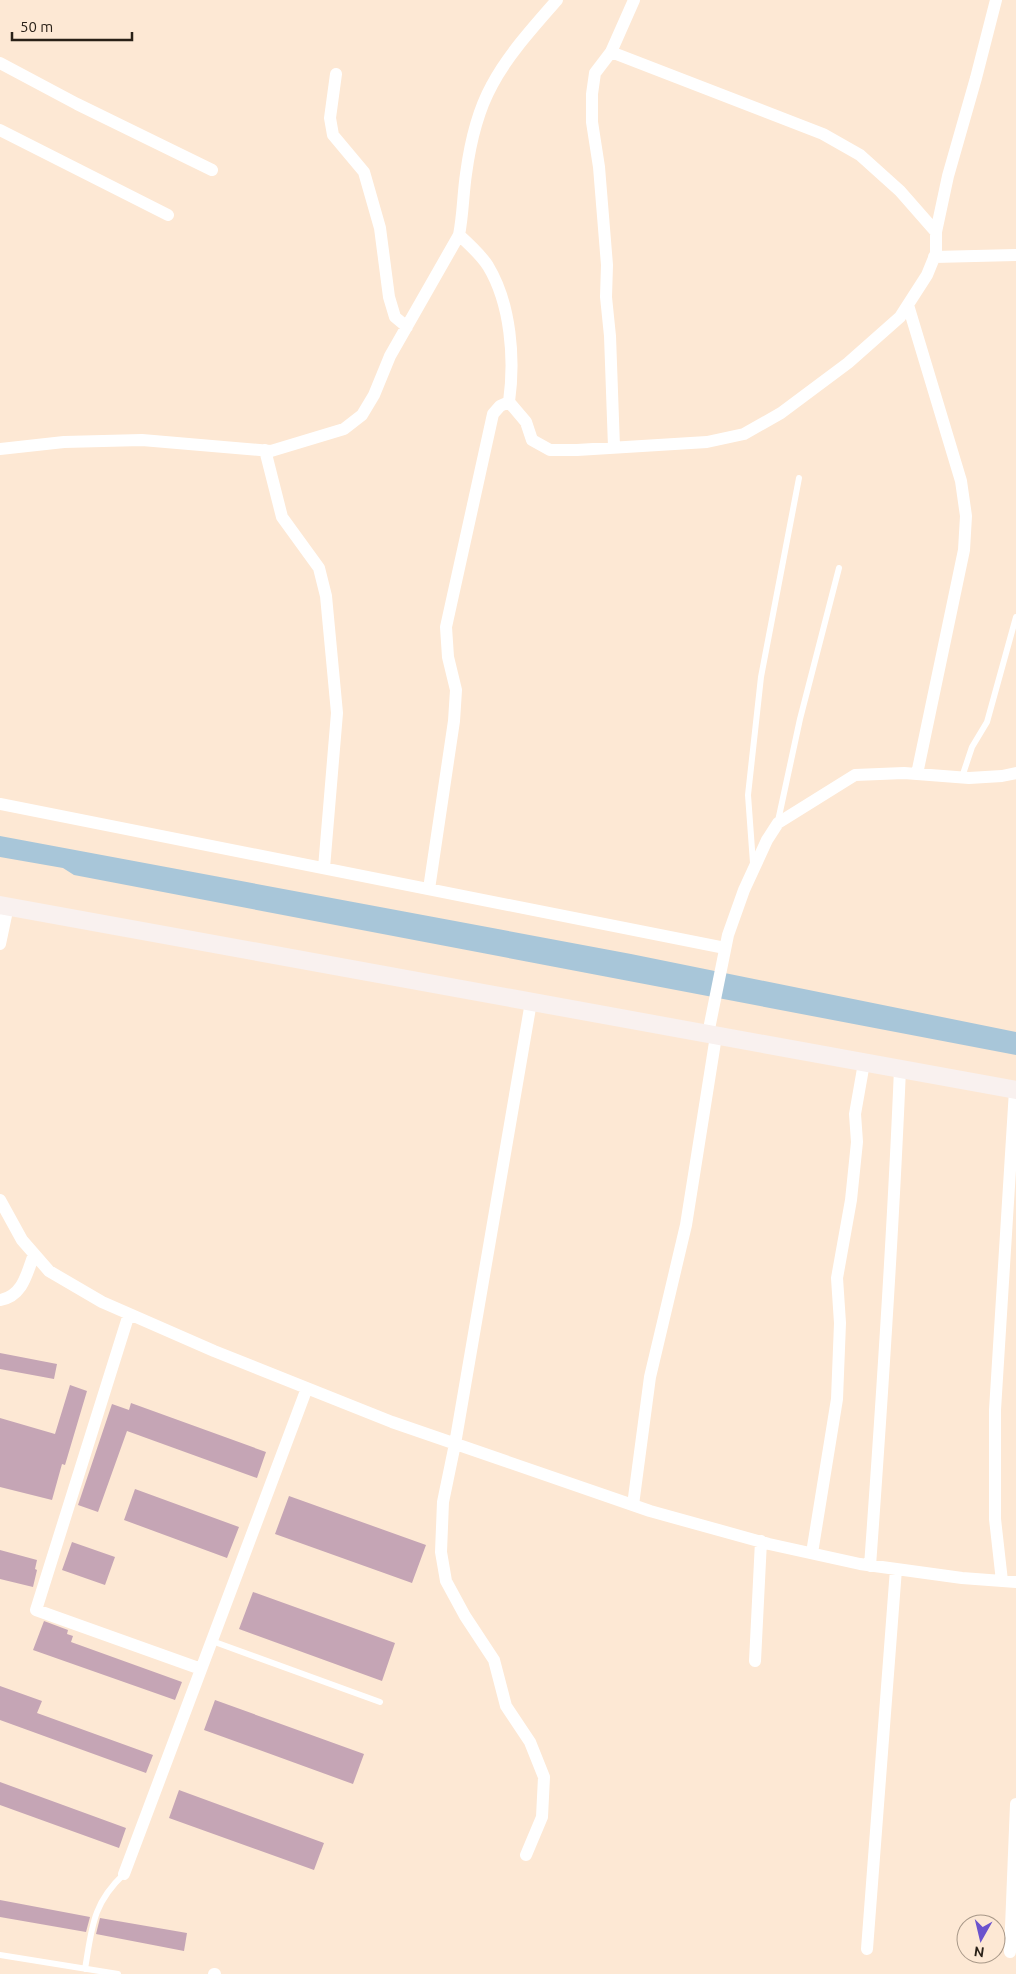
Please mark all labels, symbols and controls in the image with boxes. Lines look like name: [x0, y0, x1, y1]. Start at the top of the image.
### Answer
scale bar: [12, 10, 132, 42]
text: 50 m: [20, 18, 53, 35]
north arrow: [956, 1914, 1006, 1964]
text: N: [973, 1943, 985, 1961]

